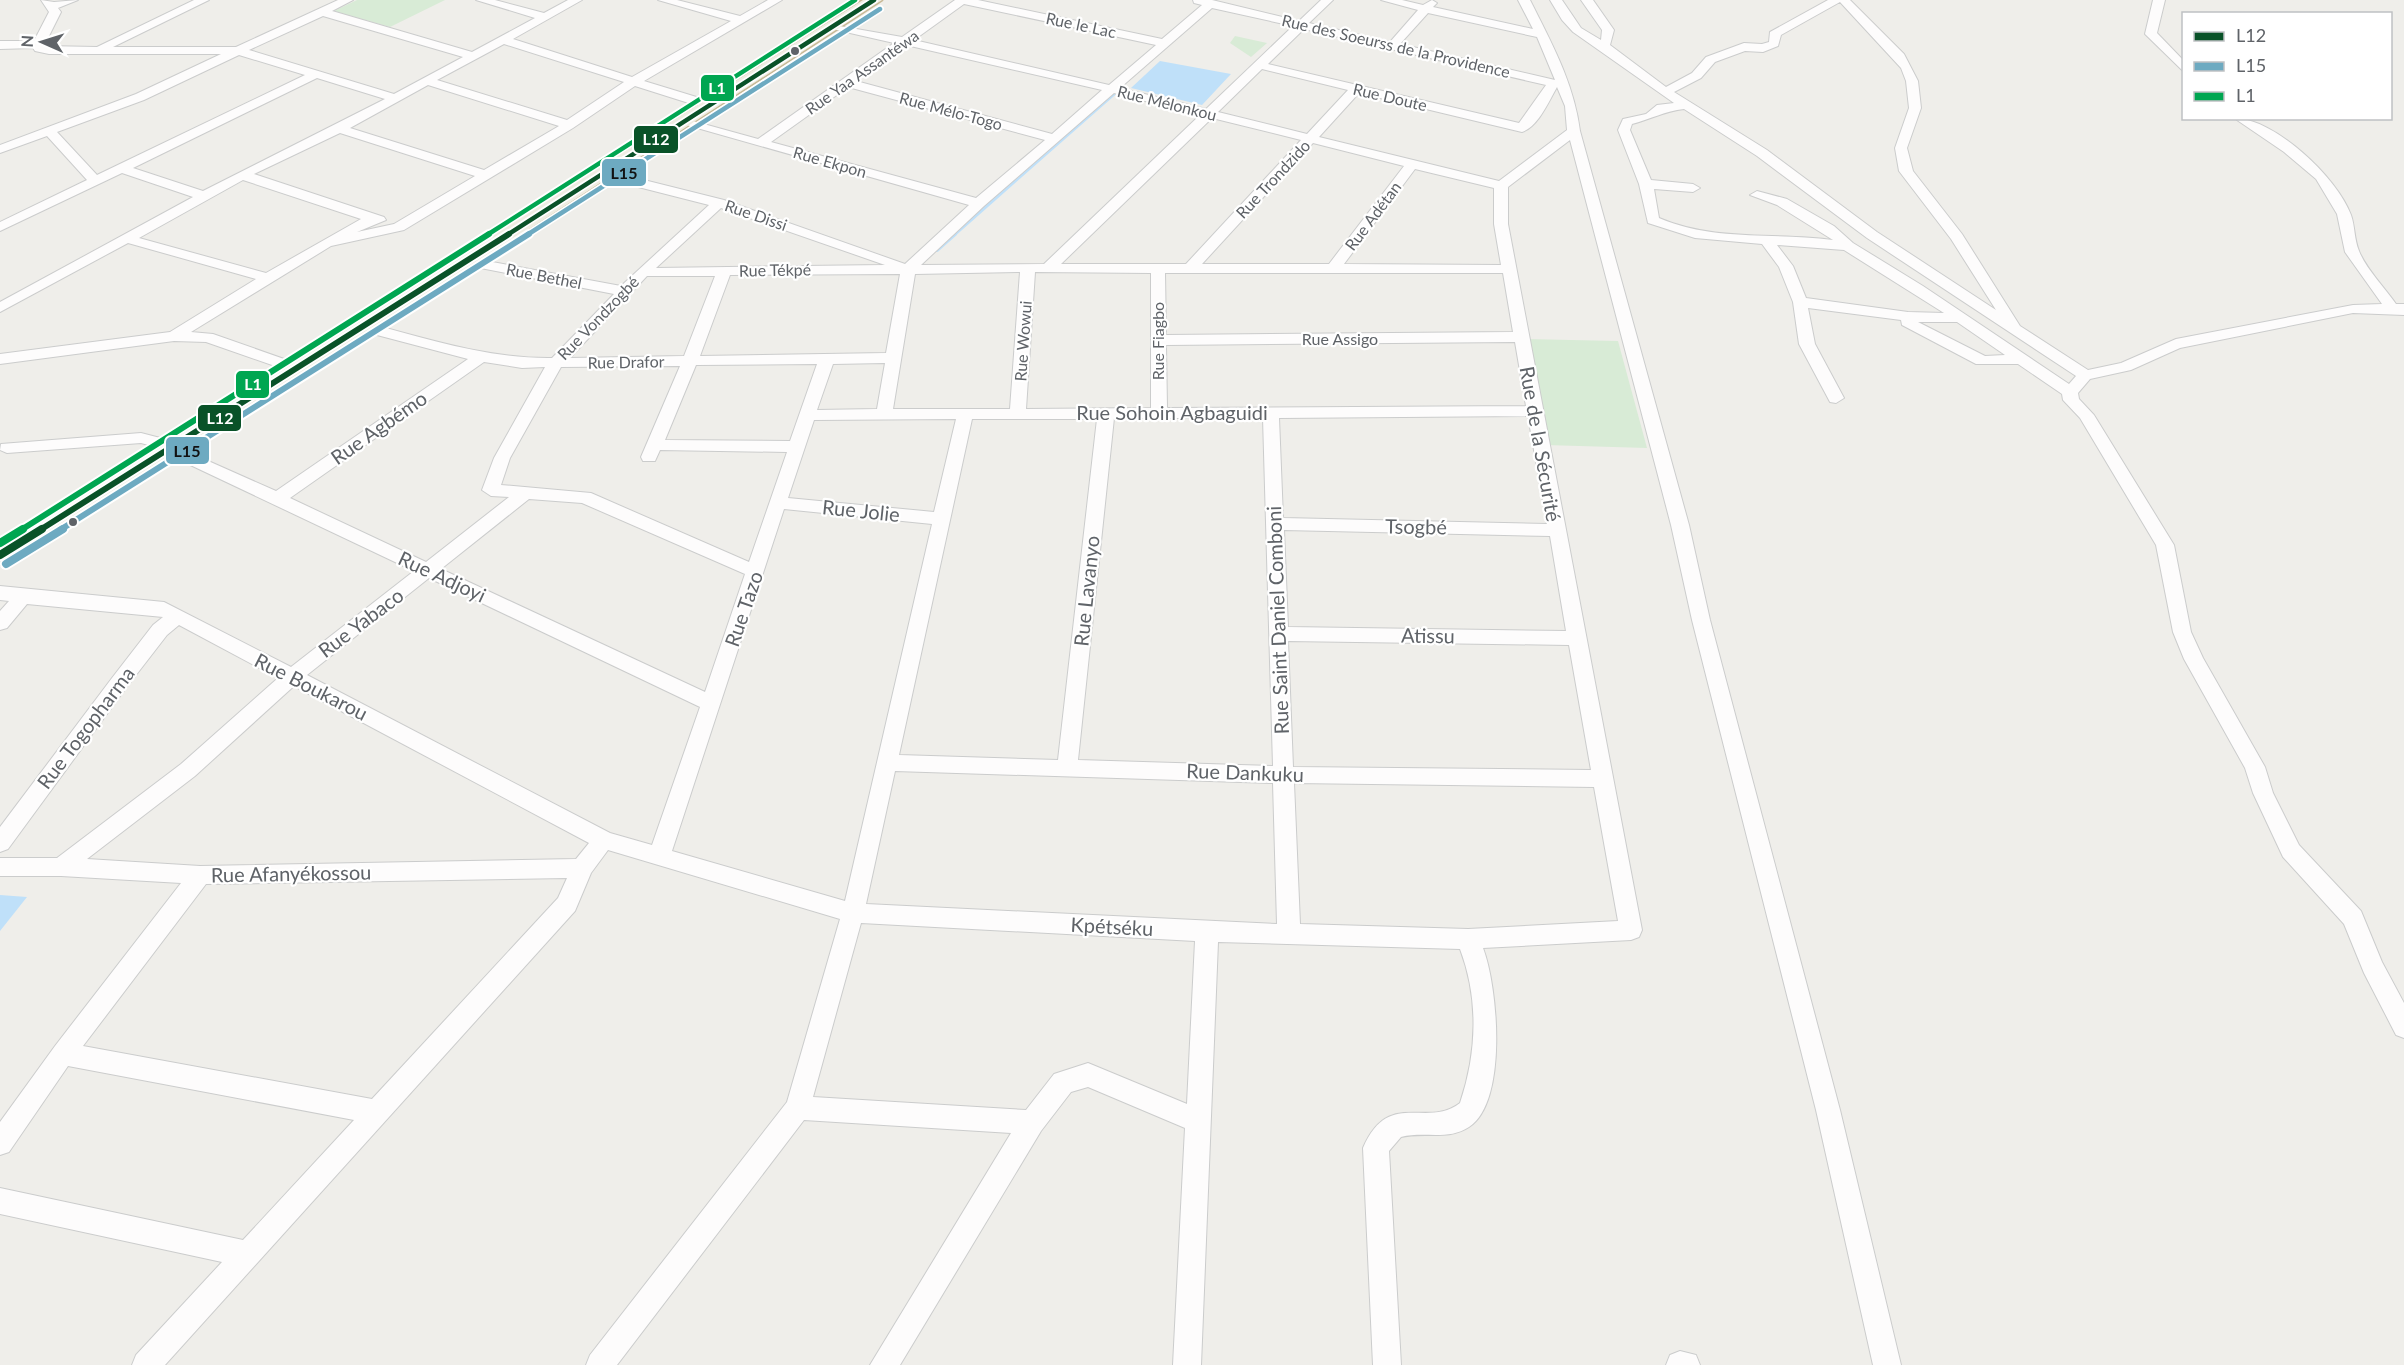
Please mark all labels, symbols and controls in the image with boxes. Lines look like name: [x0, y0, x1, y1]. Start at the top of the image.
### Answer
street label: Rue le Lac: [1044, 8, 1118, 41]
street label: Rue des Soeurss de la Providence: [1280, 10, 1512, 81]
north arrow: [12, 12, 72, 72]
legend: [2182, 12, 2392, 120]
text: L12: [2236, 24, 2266, 46]
street label: Rue Yaa Assantéwa: [801, 25, 922, 118]
text: N: [17, 35, 36, 48]
unlabelled marker: [789, 45, 801, 57]
text: L15: [2236, 54, 2266, 76]
line badge: L1: [700, 74, 735, 102]
text: L1: [708, 78, 726, 97]
street label: Rue Doute: [1351, 79, 1429, 114]
street label: Rue Mélonkou: [1116, 81, 1219, 124]
text: L1: [2236, 84, 2256, 106]
street label: Rue Mélo-Togo: [898, 88, 1005, 133]
line badge: L12: [633, 125, 679, 154]
text: L12: [643, 129, 669, 148]
street label: Rue Trondzido: [1232, 136, 1314, 222]
street label: Rue Ekpon: [791, 142, 869, 181]
line badge: L15: [601, 158, 647, 187]
text: L15: [611, 163, 637, 182]
street label: Rue Adétan: [1341, 178, 1405, 254]
street label: Rue Dissi: [722, 195, 790, 234]
street label: Rue Bethel: [505, 259, 584, 292]
street label: Rue Tékpé: [739, 259, 811, 280]
street label: Rue Vondzogbé: [553, 272, 642, 363]
street label: Rue Wowui: [1010, 300, 1035, 382]
street label: Rue Fiagbo: [1148, 302, 1167, 380]
street label: Rue Assigo: [1302, 329, 1378, 348]
street label: Rue Drafor: [587, 351, 665, 372]
street label: Rue de la Sécurité: [1515, 364, 1566, 523]
line badge: L1: [235, 370, 270, 399]
text: L1: [244, 374, 262, 393]
street label: Rue Agbémo: [326, 385, 431, 469]
street label: Rue Sohoin Agbaguidi: [1076, 400, 1268, 424]
line badge: L12: [197, 404, 242, 432]
text: L12: [207, 408, 233, 427]
line badge: L15: [165, 436, 210, 465]
text: L15: [174, 441, 200, 460]
street label: Rue Jolie: [821, 494, 901, 526]
street label: Rue Saint Daniel Comboni: [1261, 505, 1293, 735]
street label: Tsogbé: [1385, 513, 1447, 539]
unlabelled marker: [67, 516, 79, 528]
street label: Rue Lavanyo: [1068, 534, 1104, 647]
street label: Rue Adjoyi: [395, 545, 490, 607]
street label: Rue Tazo: [719, 568, 767, 649]
street label: Rue Yabaco: [313, 582, 408, 662]
street label: Atissu: [1401, 623, 1455, 647]
street label: Rue Boukarou: [251, 647, 372, 725]
street label: Rue Togopharma: [32, 662, 139, 793]
street label: Rue Dankuku: [1186, 758, 1304, 786]
street label: Rue Afanyékossou: [211, 860, 371, 886]
street label: Kpétséku: [1070, 912, 1154, 940]

